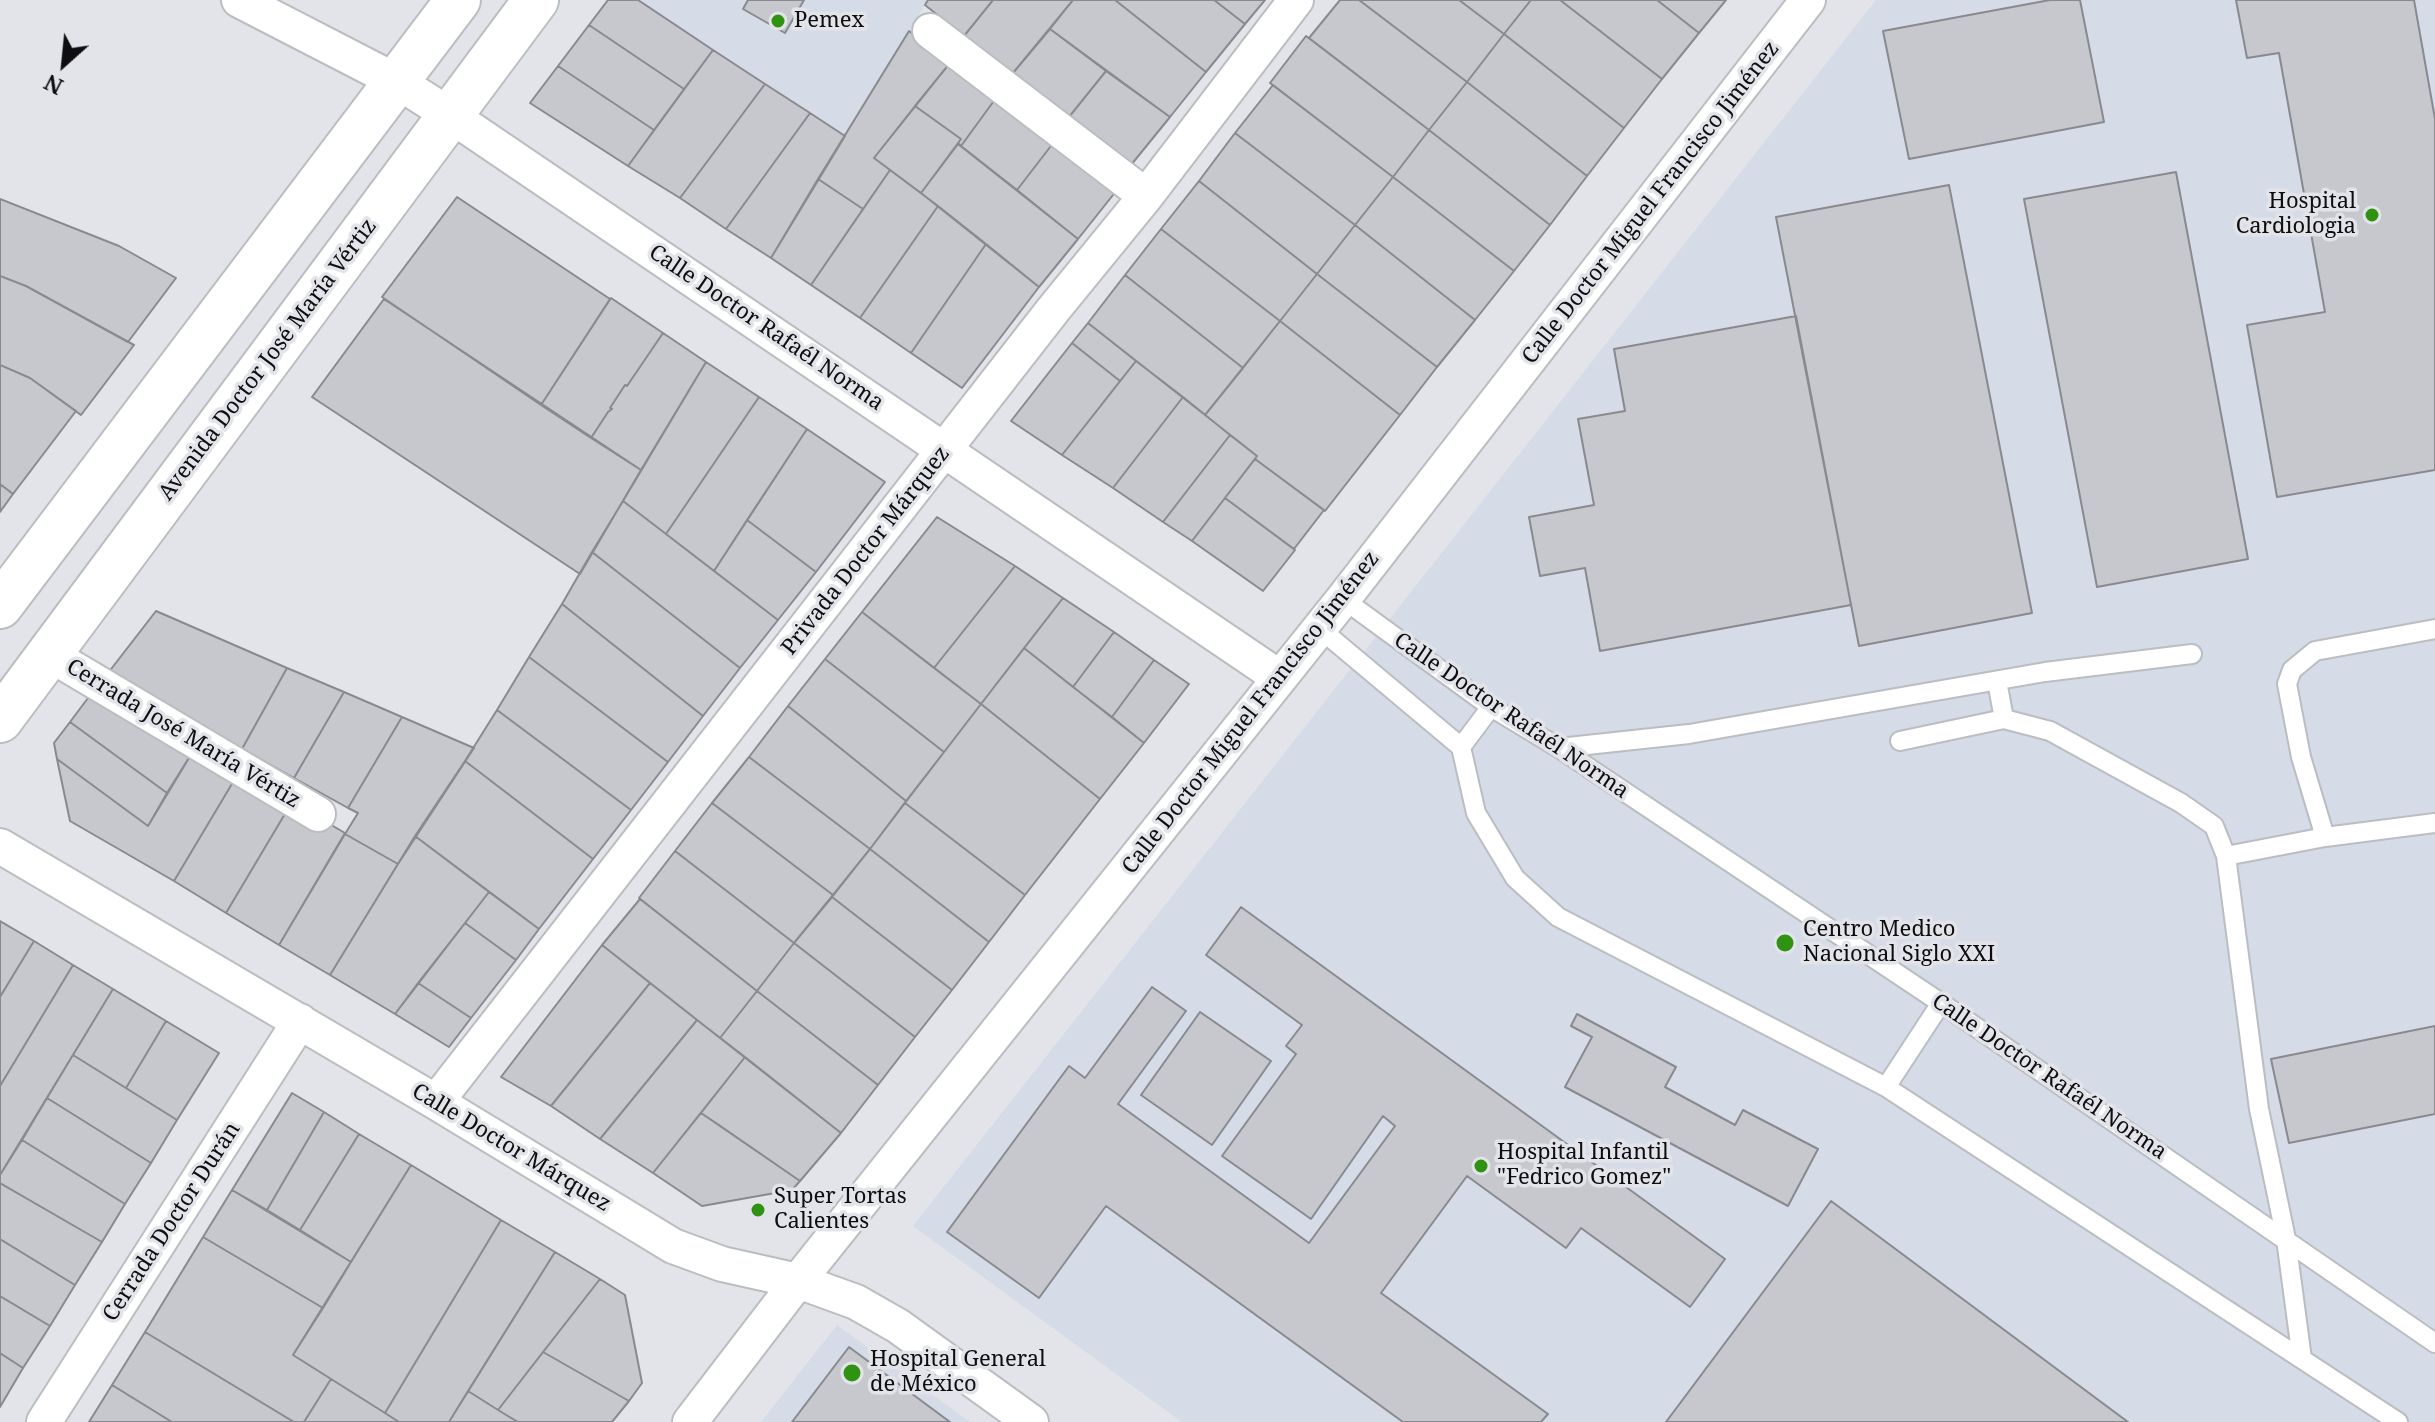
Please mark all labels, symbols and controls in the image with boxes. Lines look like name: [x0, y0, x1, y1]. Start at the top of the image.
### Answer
place label: Pemex: [794, 8, 864, 34]
marker: Pemex: [769, 12, 787, 30]
north arrow: [24, 24, 104, 104]
street label: Calle Doctor Miguel Francisco Jiménez: [1517, 36, 1785, 370]
text: N: [39, 68, 68, 103]
place label: Hospital Cardiologia: [2236, 189, 2356, 240]
marker: Hospital Cardiologia: [2363, 206, 2381, 224]
street label: Avenida Doctor José María Vértiz: [153, 214, 383, 506]
street label: Calle Doctor Rafaél Norma: [644, 239, 888, 417]
street label: Privada Doctor Márquez: [776, 441, 956, 661]
street label: Calle Doctor Miguel Francisco Jiménez: [1117, 546, 1385, 880]
street label: Calle Doctor Rafaél Norma: [1389, 627, 1633, 805]
street label: Cerrada José María Vértiz: [61, 654, 305, 814]
place label: Centro Medico Nacional Siglo XXI: [1803, 917, 1995, 968]
marker: Centro Medico Nacional Siglo XXI: [1774, 932, 1796, 954]
street label: Calle Doctor Rafaél Norma: [1927, 988, 2171, 1166]
street label: Calle Doctor Márquez: [407, 1078, 615, 1218]
street label: Cerrada Doctor Durán: [98, 1118, 246, 1326]
place label: Hospital Infantil "Fedrico Gomez": [1497, 1140, 1671, 1192]
marker: Hospital Infantil "Fedrico Gomez": [1472, 1157, 1490, 1175]
place label: Super Tortas Calientes: [774, 1184, 907, 1236]
marker: Super Tortas Calientes: [749, 1201, 767, 1219]
place label: Hospital General de México: [870, 1347, 1046, 1398]
marker: Hospital General de México: [841, 1362, 863, 1384]

